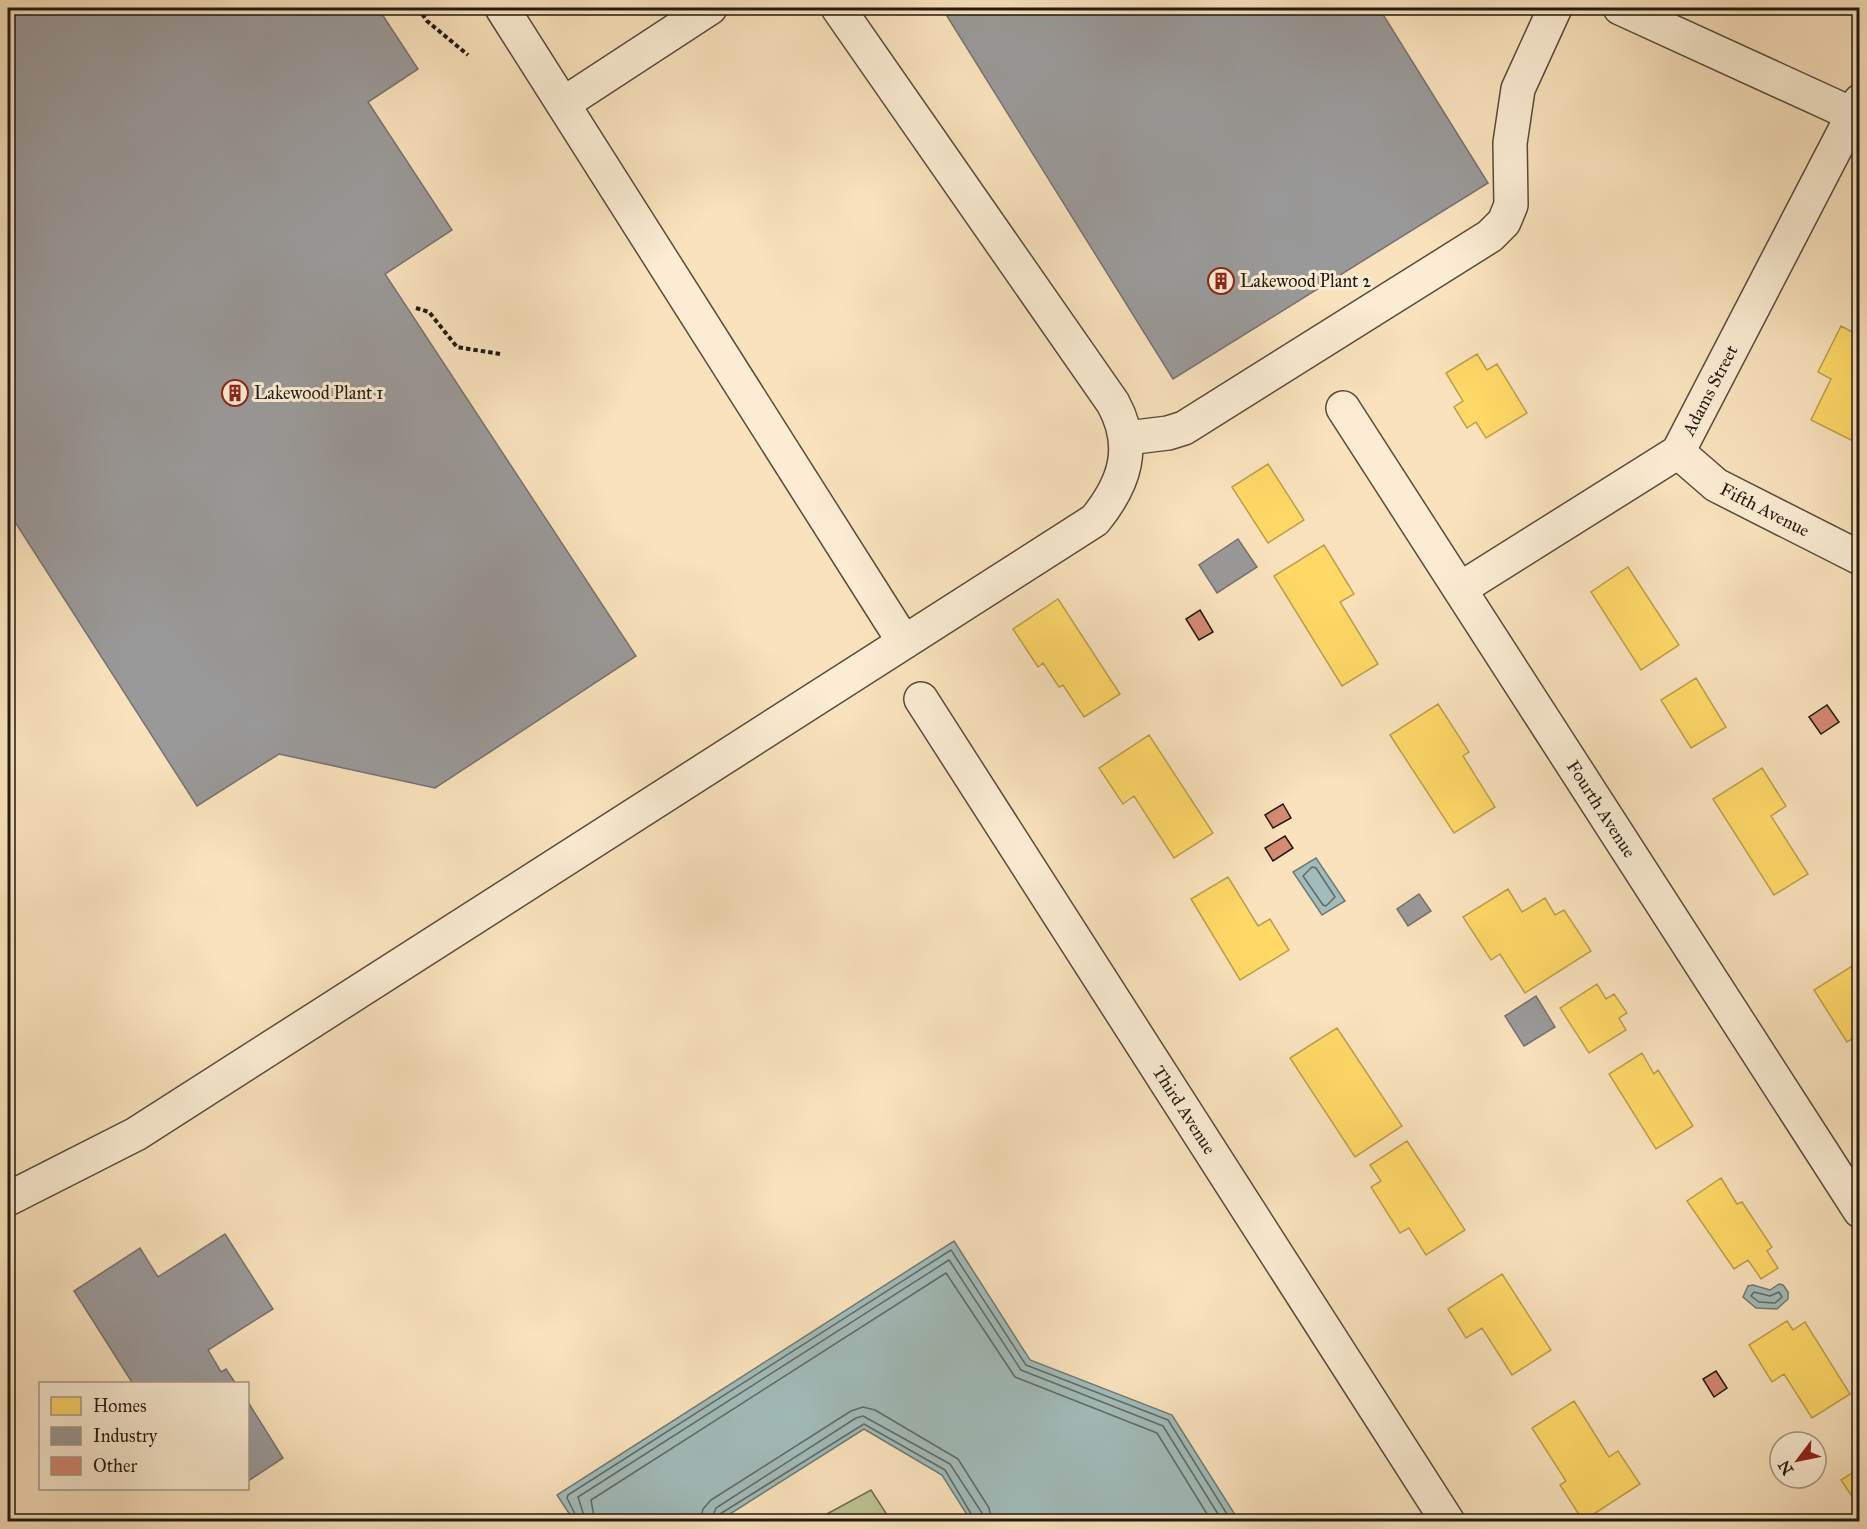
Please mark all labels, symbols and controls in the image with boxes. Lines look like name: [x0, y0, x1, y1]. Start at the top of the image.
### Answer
building icon: Lakewood Plant 2: [1206, 266, 1236, 296]
place label: Lakewood Plant 2: [1240, 270, 1371, 292]
street label: Adams Street: [1677, 341, 1743, 440]
building icon: Lakewood Plant 1: [220, 378, 250, 408]
place label: Lakewood Plant 1: [254, 382, 383, 404]
street label: Fifth Avenue: [1716, 478, 1813, 542]
street label: Fourth Avenue: [1562, 756, 1641, 862]
street label: Third Avenue: [1148, 1061, 1221, 1158]
legend: [39, 1382, 249, 1490]
text: Homes: [93, 1395, 147, 1417]
text: Industry: [93, 1425, 158, 1447]
north arrow: [1768, 1430, 1828, 1490]
text: Other: [93, 1455, 138, 1477]
text: N: [1774, 1457, 1797, 1478]

